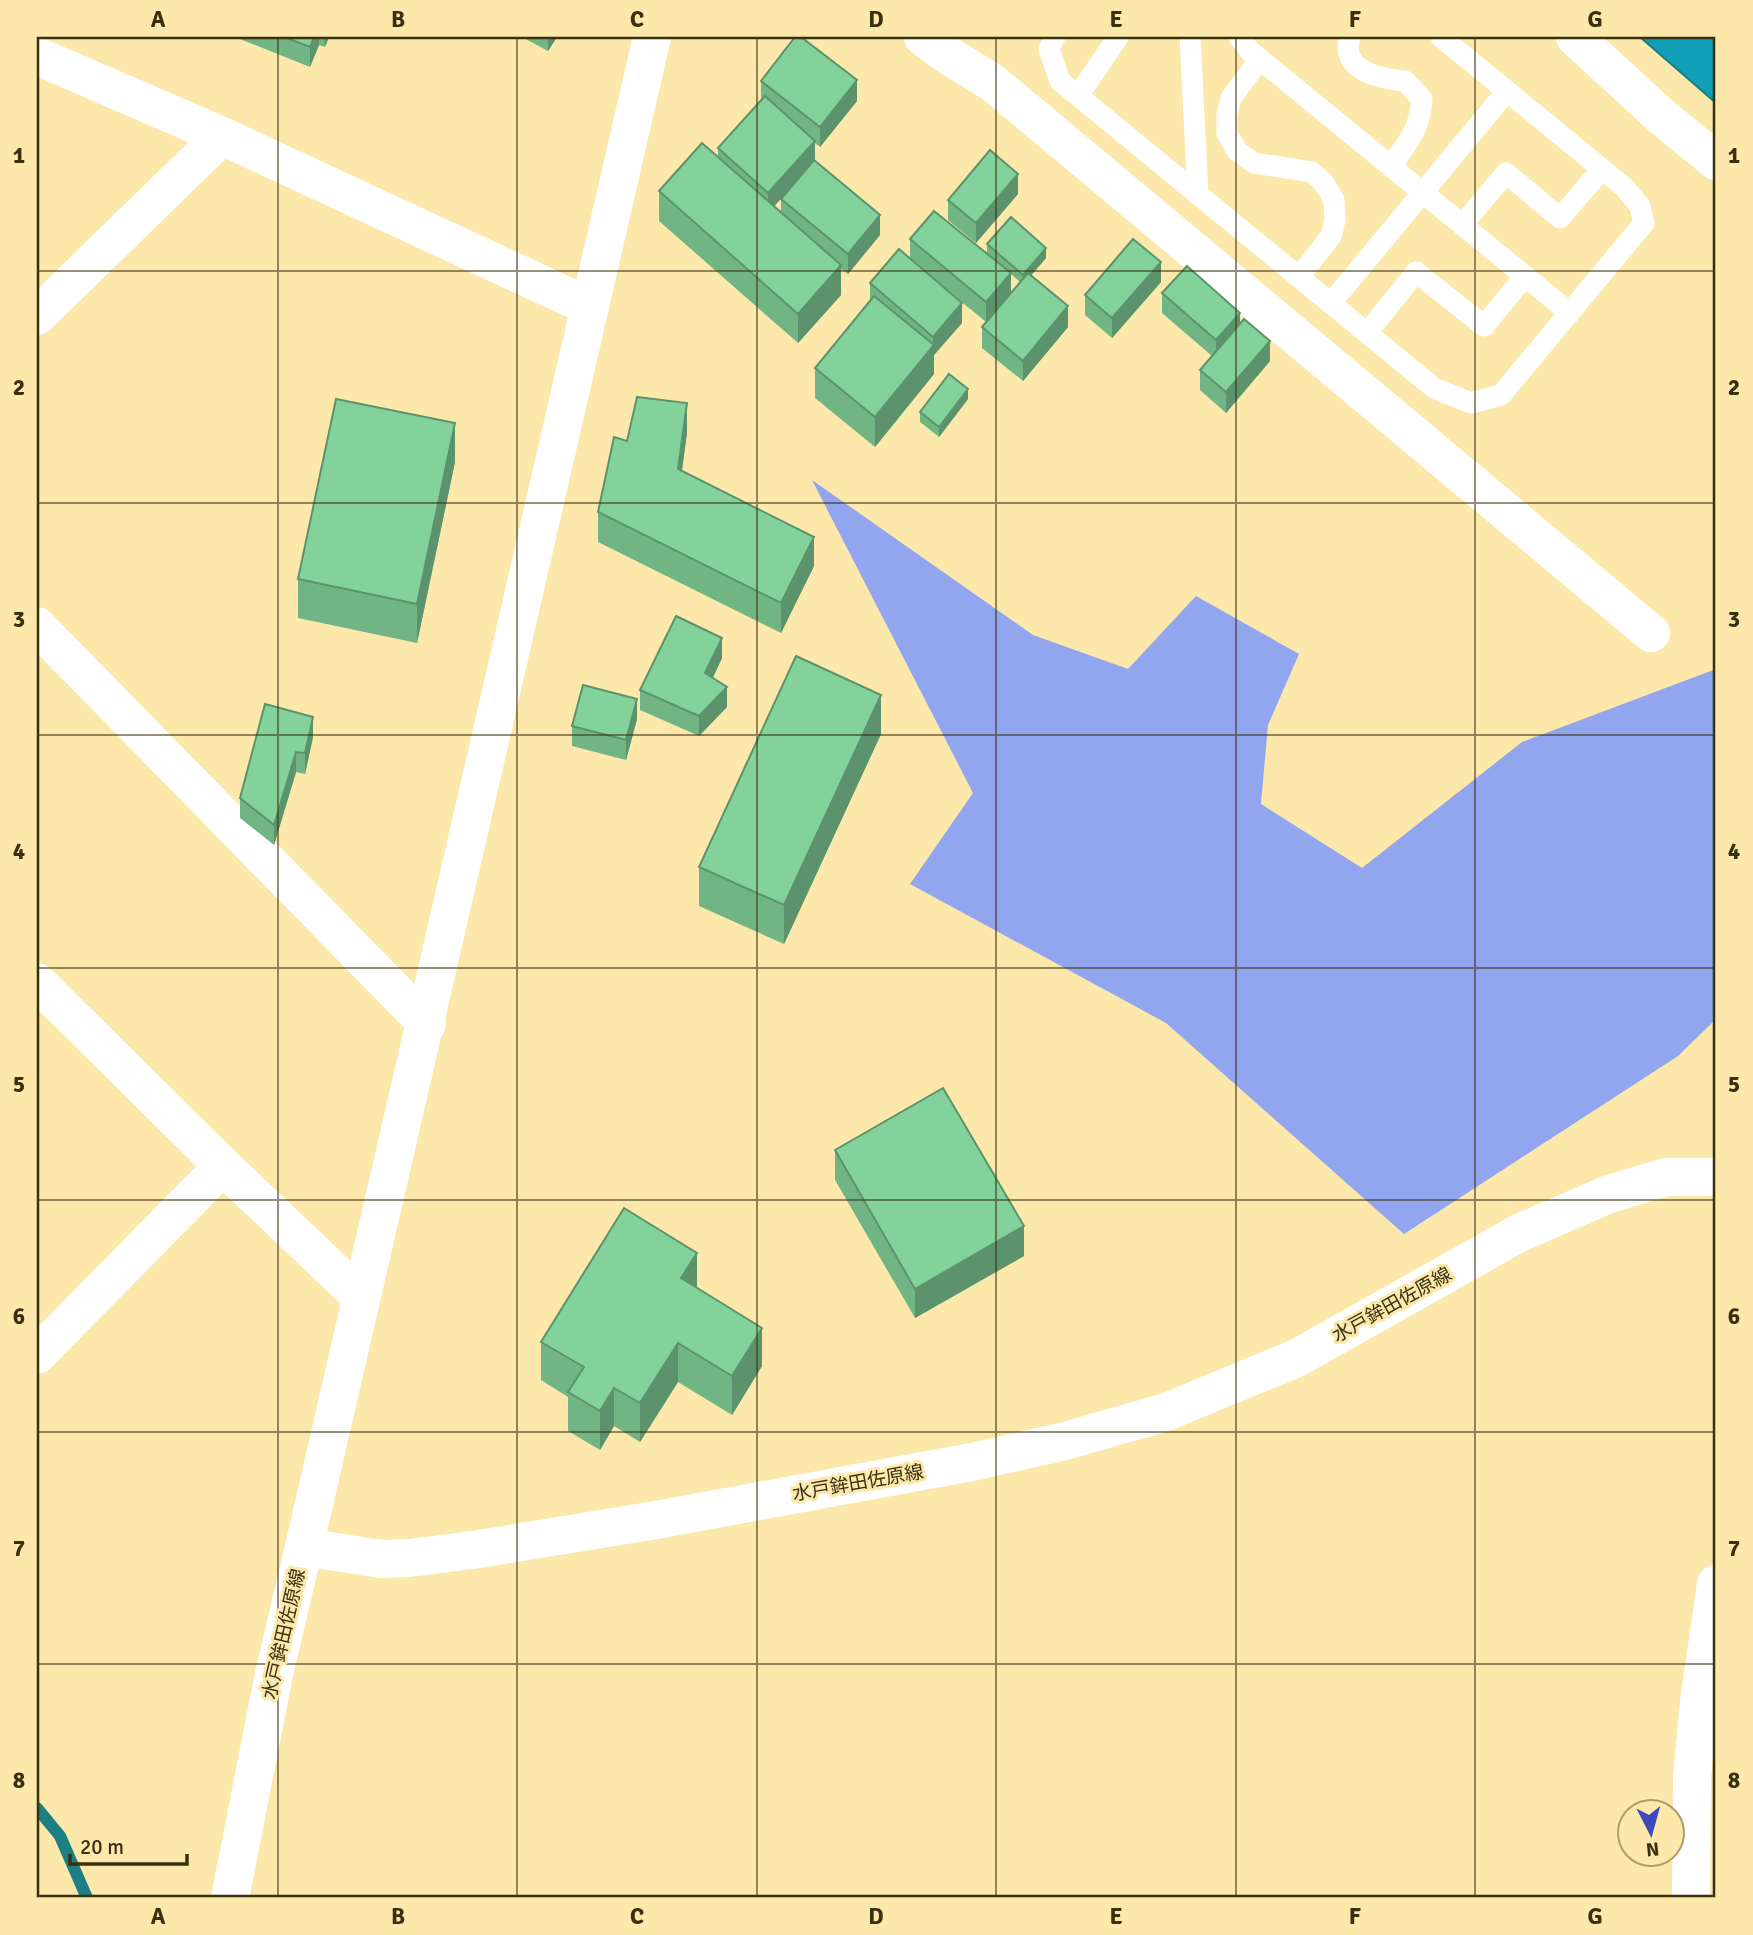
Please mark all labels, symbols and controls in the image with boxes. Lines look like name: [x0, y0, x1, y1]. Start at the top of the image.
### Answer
text: A: [151, 5, 166, 34]
text: B: [391, 5, 405, 34]
text: C: [630, 5, 644, 34]
text: D: [868, 5, 884, 34]
text: E: [1109, 5, 1123, 34]
text: F: [1349, 5, 1361, 34]
text: G: [1587, 5, 1603, 34]
text: 1: [13, 141, 25, 170]
text: 1: [1728, 141, 1740, 170]
text: 2: [13, 373, 25, 402]
text: 2: [1728, 373, 1740, 402]
text: 3: [13, 605, 25, 634]
text: 3: [1728, 605, 1740, 634]
text: 4: [13, 837, 25, 866]
text: 4: [1728, 837, 1740, 866]
text: 5: [13, 1070, 25, 1099]
text: 5: [1728, 1070, 1740, 1099]
street label: 水戸鉾田佐原線: [1328, 1262, 1456, 1348]
text: 6: [13, 1302, 25, 1331]
text: 6: [1728, 1302, 1740, 1331]
street label: 水戸鉾田佐原線: [790, 1460, 926, 1506]
text: 7: [13, 1534, 25, 1563]
text: 7: [1728, 1534, 1740, 1563]
street label: 水戸鉾田佐原線: [257, 1566, 311, 1702]
text: 8: [13, 1766, 25, 1795]
text: 8: [1728, 1766, 1740, 1795]
north arrow: [1616, 1798, 1686, 1868]
scale bar: [70, 1823, 187, 1867]
text: 20 m: [80, 1834, 124, 1860]
text: N: [1645, 1836, 1660, 1862]
text: A: [151, 1902, 166, 1931]
text: B: [391, 1902, 405, 1931]
text: C: [630, 1902, 644, 1931]
text: D: [868, 1902, 884, 1931]
text: E: [1109, 1902, 1123, 1931]
text: F: [1349, 1902, 1361, 1931]
text: G: [1587, 1902, 1603, 1931]

